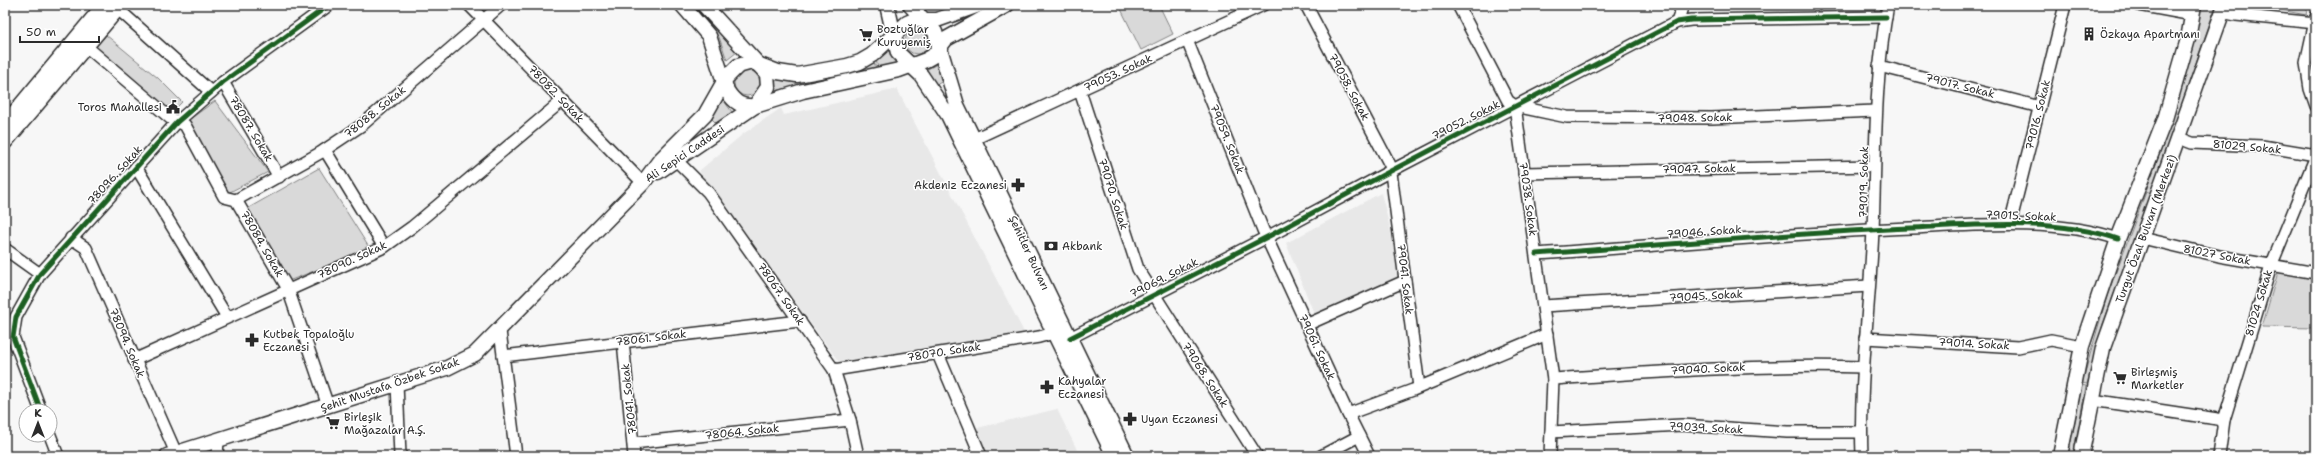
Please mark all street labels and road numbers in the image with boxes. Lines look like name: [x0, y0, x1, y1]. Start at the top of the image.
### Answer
street label: 79053. Sokak: [1081, 51, 1155, 95]
street label: 79058. Sokak: [1325, 51, 1373, 123]
street label: 78082. Sokak: [525, 62, 587, 126]
street label: 79017. Sokak: [1924, 70, 1996, 102]
street label: 79016. Sokak: [2022, 78, 2054, 152]
street label: 78088. Sokak: [341, 83, 409, 141]
street label: 78087. Sokak: [226, 93, 276, 165]
street label: 79052. Sokak: [1430, 97, 1502, 143]
street label: 79059. Sokak: [1206, 102, 1248, 176]
street label: 79048. Sokak: [1657, 110, 1733, 126]
street label: Ali Sepici Caddesi: [642, 122, 728, 186]
street label: 81029 Sokak: [2212, 137, 2282, 157]
street label: 78096. Sokak: [84, 142, 146, 208]
street label: 79019. Sokak: [1856, 146, 1872, 218]
street label: Turgut Özal Bulvarı (Merkezi): [2112, 153, 2180, 305]
street label: 79070. Sokak: [1094, 156, 1132, 232]
street label: 79038. Sokak: [1515, 161, 1541, 237]
street label: 79047. Sokak: [1662, 161, 1736, 177]
street label: 79015. Sokak: [1985, 207, 2057, 225]
street label: 78084. Sokak: [237, 208, 287, 280]
street label: Şehitler Bulvarı: [1005, 213, 1053, 293]
street label: 79046. Sokak: [1666, 222, 1742, 242]
street label: 78090. Sokak: [315, 237, 389, 283]
street label: 81027 Sokak: [2182, 241, 2252, 269]
street label: 79041. Sokak: [1393, 243, 1417, 315]
street label: 79069. Sokak: [1127, 254, 1201, 302]
street label: 78067. Sokak: [754, 260, 808, 328]
street label: 81024 Sokak: [2242, 268, 2276, 338]
street label: 79045. Sokak: [1669, 287, 1743, 305]
street label: 78094. Sokak: [106, 306, 148, 380]
street label: 79061. Sokak: [1295, 312, 1339, 382]
street label: 78061. Sokak: [615, 326, 687, 350]
street label: 79014. Sokak: [1938, 335, 2010, 353]
street label: 78070. Sokak: [906, 339, 982, 365]
street label: 79068. Sokak: [1178, 339, 1232, 411]
street label: Şehit Mustafa Özbek Sokak: [319, 354, 461, 416]
street label: 79040. Sokak: [1670, 360, 1746, 378]
street label: 78041. Sokak: [618, 363, 640, 435]
street label: 79039. Sokak: [1668, 419, 1744, 437]
street label: 78064. Sokak: [704, 421, 780, 443]

